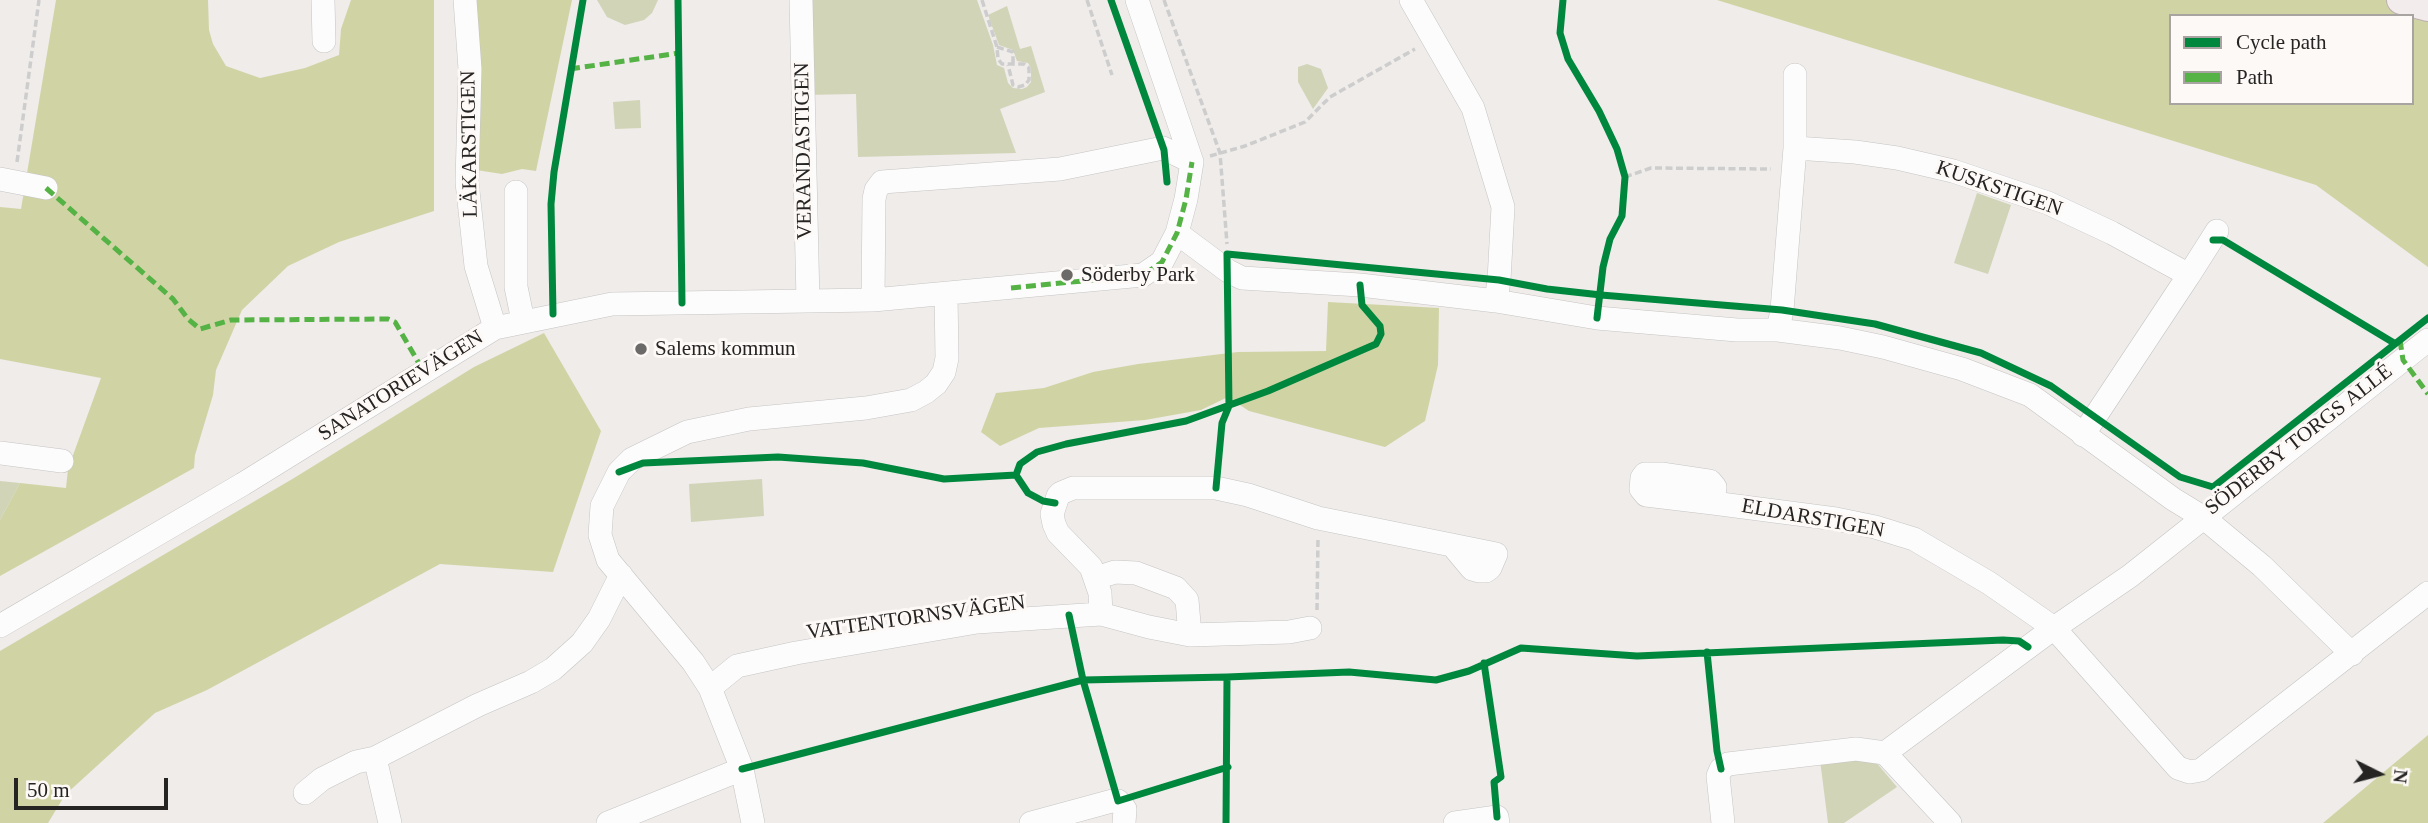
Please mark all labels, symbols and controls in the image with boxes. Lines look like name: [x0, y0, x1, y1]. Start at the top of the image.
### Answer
legend: [2169, 14, 2414, 105]
text: Cycle path: [2236, 30, 2326, 54]
street label: VERANDASTIGEN: [790, 62, 818, 240]
text: Path: [2236, 65, 2273, 89]
street label: LÄKARSTIGEN: [456, 70, 484, 218]
street label: KUSKSTIGEN: [1933, 156, 2065, 222]
place label: Söderby Park: [1081, 262, 1195, 288]
marker: Söderby Park: [1059, 267, 1075, 283]
street label: SANATORIEVÄGEN: [314, 325, 488, 447]
place label: Salems kommun: [655, 336, 796, 362]
marker: Salems kommun: [633, 341, 649, 357]
street label: SÖDERBY TORGS ALLÉ: [2200, 359, 2398, 521]
street label: ELDARSTIGEN: [1740, 494, 1886, 544]
street label: VATTENTORNSVÄGEN: [805, 590, 1027, 646]
north arrow: [2344, 739, 2414, 809]
scale bar: [18, 764, 172, 808]
text: N: [2389, 768, 2412, 784]
text: 50 m: [27, 778, 70, 802]

